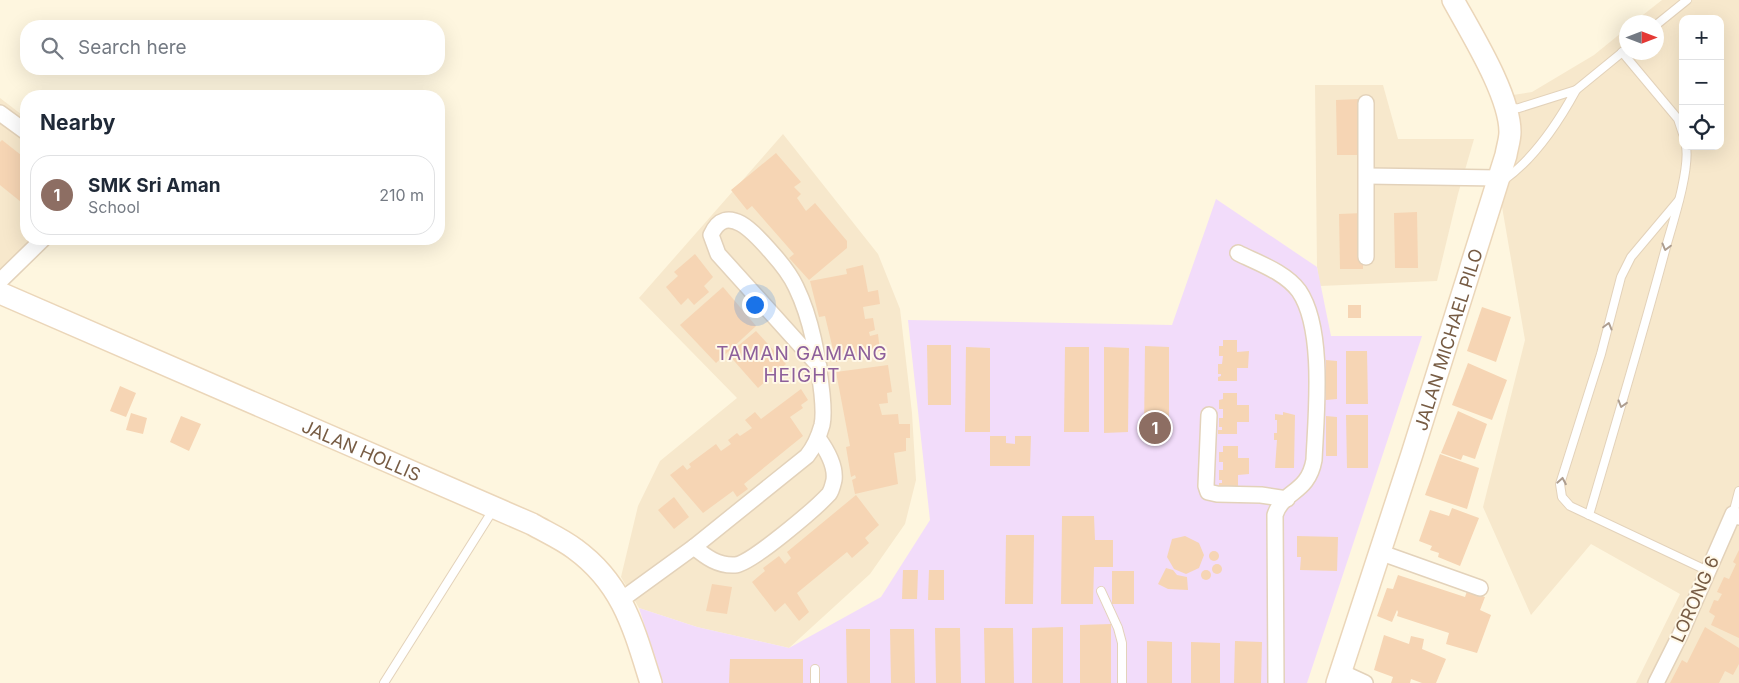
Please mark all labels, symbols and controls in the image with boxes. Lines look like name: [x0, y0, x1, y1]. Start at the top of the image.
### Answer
north arrow: [1619, 15, 1664, 60]
map controls: [1679, 15, 1724, 150]
button: +: [1679, 15, 1724, 60]
search box: [20, 20, 445, 75]
icon: search: [38, 34, 66, 62]
text: Search here: [78, 36, 187, 59]
button: −: [1679, 60, 1724, 105]
button: locate: [1679, 105, 1724, 150]
text: Nearby: [40, 110, 115, 135]
text: SMK Sri Aman: [88, 174, 221, 197]
text: 1: [54, 185, 60, 205]
text: 210 m: [379, 185, 424, 205]
text: School: [88, 197, 140, 217]
one-way arrow: [1661, 243, 1672, 252]
street label: JALAN MICHAEL PILO: [1410, 246, 1486, 433]
your location: [742, 292, 768, 318]
one-way arrow: [1603, 322, 1613, 330]
district label: TAMAN GAMANG HEIGHT: [716, 342, 888, 387]
one-way arrow: [1617, 399, 1627, 407]
pin: 1: [1139, 409, 1171, 447]
street label: JALAN HOLLIS: [299, 415, 424, 485]
one-way arrow: [1557, 477, 1567, 486]
street label: LORONG 6: [1667, 553, 1723, 645]

